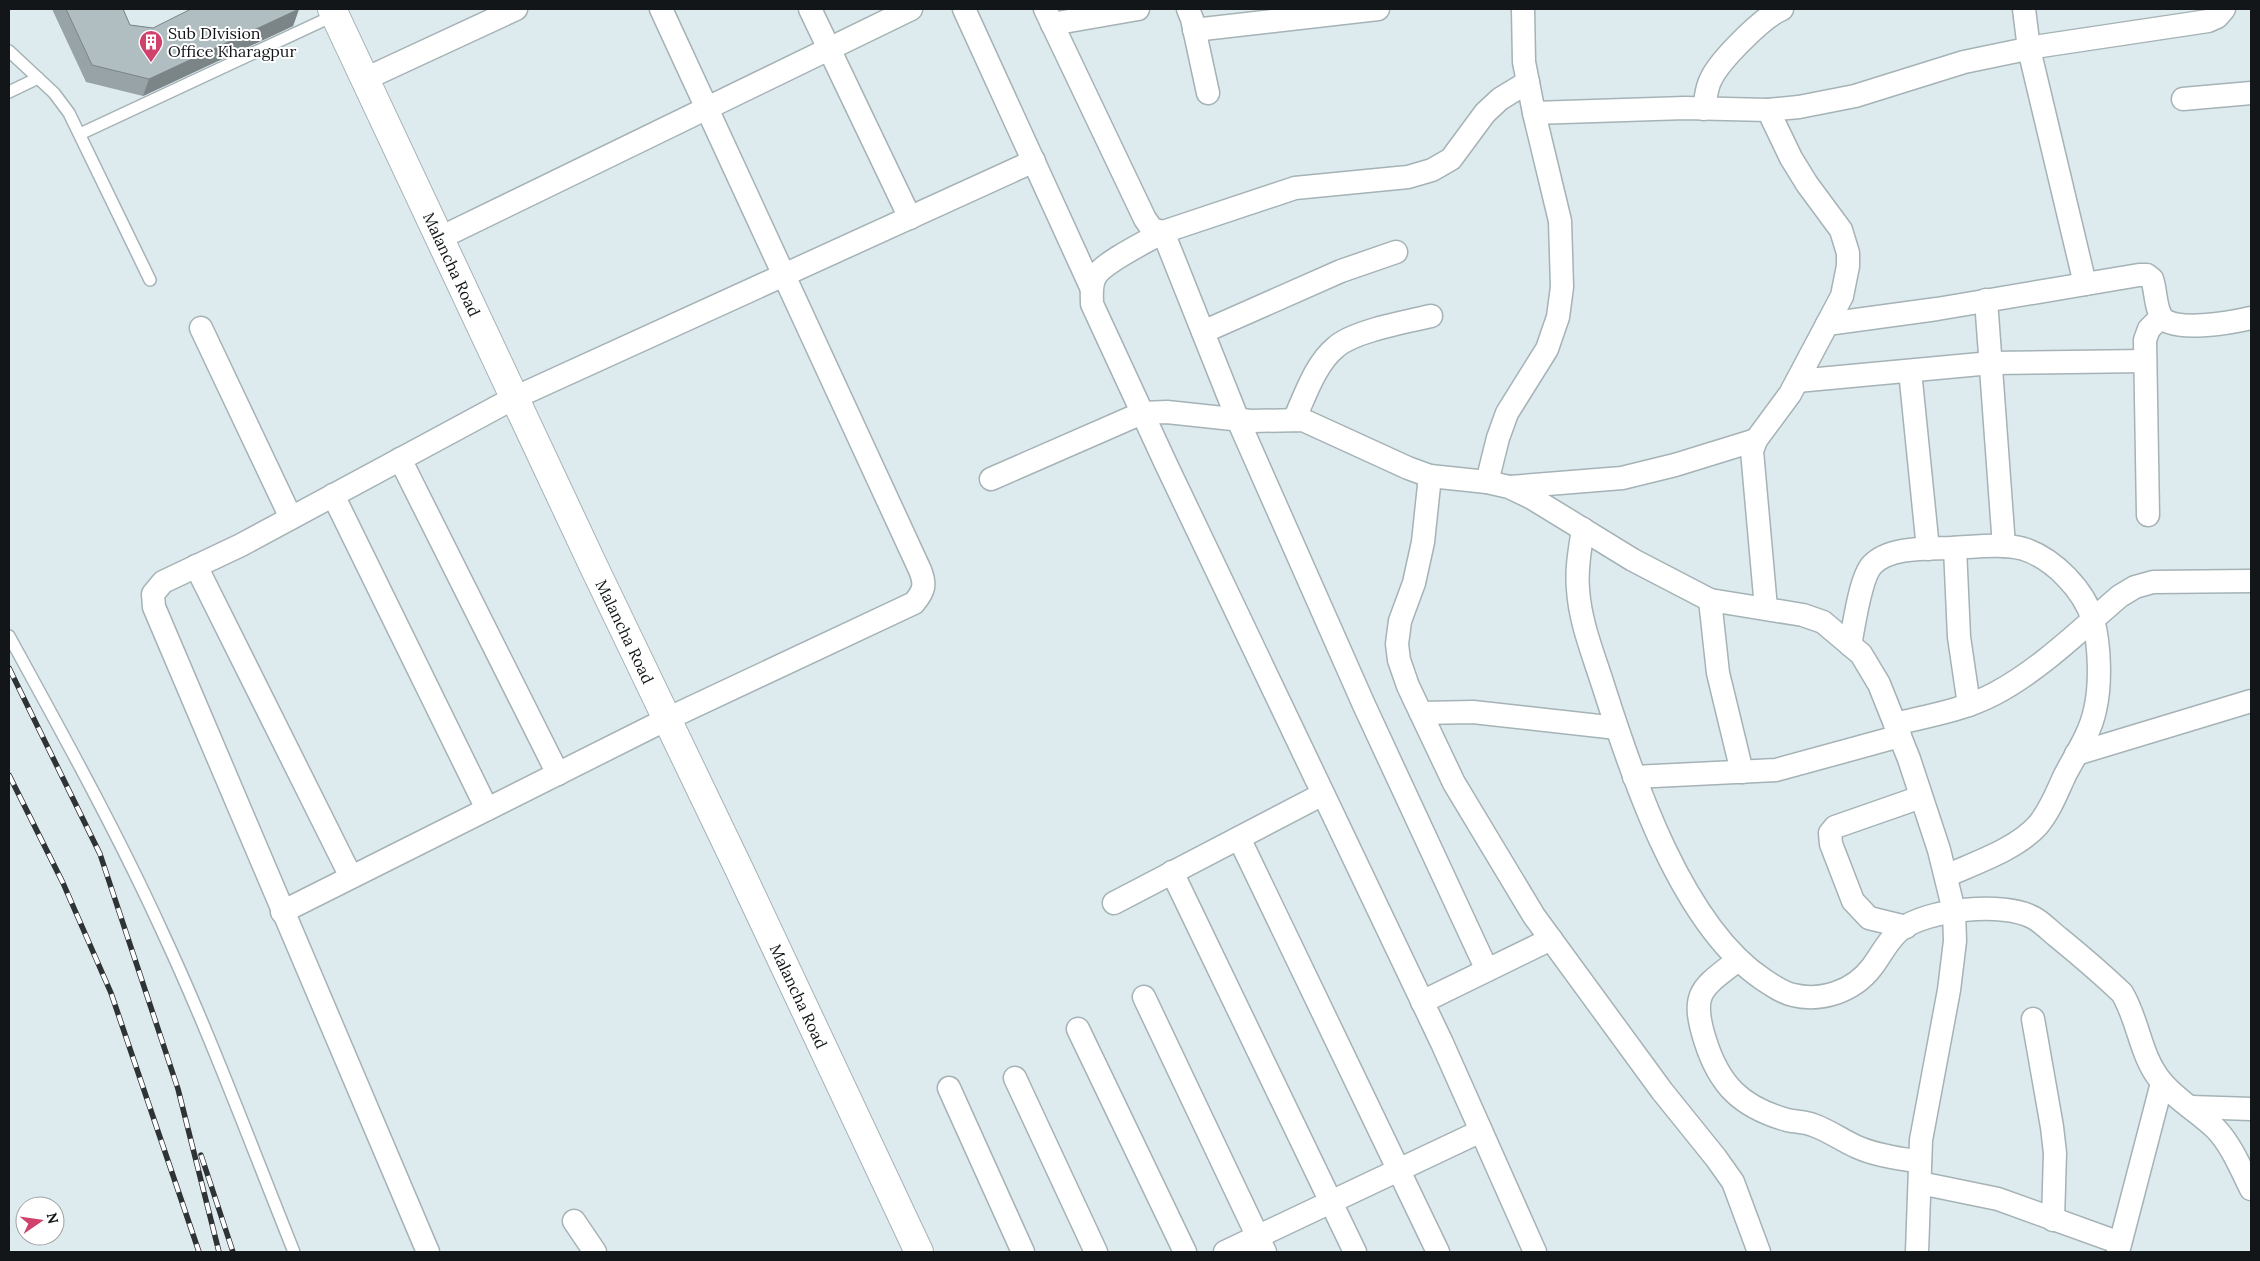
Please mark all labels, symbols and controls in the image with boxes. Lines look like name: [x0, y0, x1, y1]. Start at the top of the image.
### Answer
place label: Sub DIvision Office Kharagpur: [168, 23, 296, 61]
building icon: Sub DIvision Office Kharagpur: [138, 29, 164, 63]
street label: Malancha Road: [419, 209, 485, 320]
street label: Malancha Road: [591, 576, 659, 687]
street label: Malancha Road: [766, 941, 832, 1052]
north arrow: [15, 1196, 65, 1246]
text: N: [43, 1211, 63, 1226]

